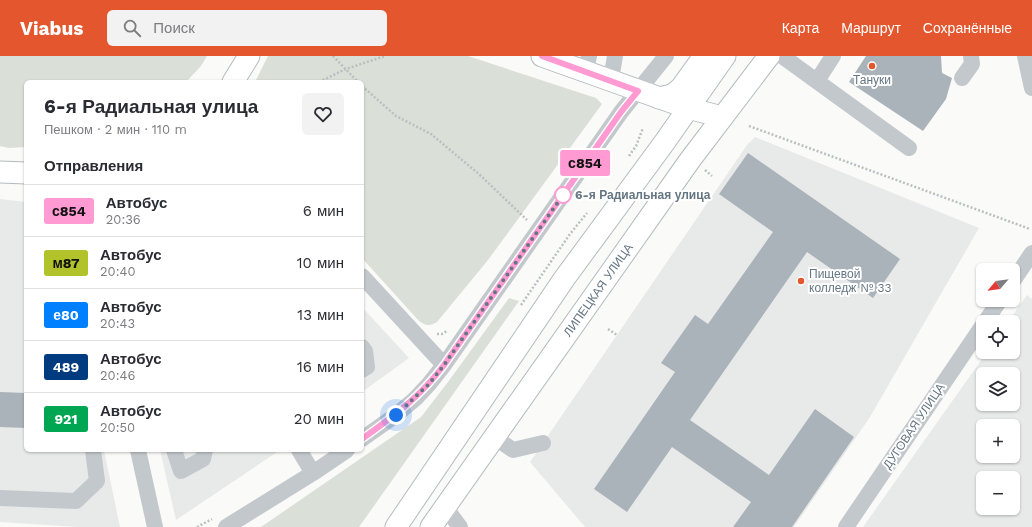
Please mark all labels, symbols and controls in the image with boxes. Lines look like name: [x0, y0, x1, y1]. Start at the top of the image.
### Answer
search box: [107, 10, 387, 46]
text: Viabus: [20, 17, 83, 40]
icon: search: [121, 17, 143, 39]
text: Поиск: [153, 19, 195, 37]
text: Карта: [782, 20, 819, 36]
text: Маршрут: [841, 20, 901, 36]
text: Сохранённые: [923, 20, 1012, 36]
marker: Тануки: [867, 61, 877, 71]
place label: Тануки: [853, 73, 891, 87]
button: heart: [302, 93, 344, 135]
text: 6-я Радиальная улица: [44, 95, 258, 118]
text: Пешком · 2 мин · 110 m: [44, 122, 187, 137]
line badge: с854: [557, 150, 613, 176]
text: с854: [568, 155, 602, 171]
text: Отправления: [44, 157, 143, 175]
marker: 6-я Радиальная улица: [554, 186, 572, 204]
place label: 6-я Радиальная улица: [575, 188, 711, 202]
text: Автобус: [106, 194, 167, 212]
text: 6 мин: [303, 202, 344, 220]
text: с854: [52, 203, 86, 219]
text: 20:36: [106, 212, 141, 227]
street label: ЛИПЕЦКАЯ УЛИЦА: [561, 241, 636, 339]
text: Автобус: [100, 246, 162, 264]
text: 10 мин: [297, 254, 344, 272]
text: м87: [52, 255, 80, 271]
north arrow: [976, 263, 1020, 307]
map controls: [976, 263, 1020, 515]
text: 20:40: [100, 264, 136, 279]
place label: Пищевой колледж № 33: [809, 267, 892, 295]
marker: Пищевой колледж № 33: [796, 276, 806, 286]
text: Автобус: [100, 298, 162, 316]
text: 13 мин: [297, 306, 344, 324]
text: е80: [53, 307, 79, 323]
button: locate: [976, 315, 1020, 359]
text: 20:43: [100, 316, 135, 331]
text: Автобус: [100, 350, 162, 368]
text: 16 мин: [297, 358, 344, 376]
text: 489: [53, 359, 79, 375]
button: layers: [976, 367, 1020, 411]
text: 20:46: [100, 368, 135, 383]
street label: ДУГОВАЯ УЛИЦА: [880, 381, 948, 471]
text: Автобус: [100, 402, 162, 420]
your location: [386, 405, 406, 425]
text: 20 мин: [294, 410, 344, 428]
text: 921: [54, 411, 78, 427]
button: +: [976, 419, 1020, 463]
text: 20:50: [100, 420, 135, 435]
button: −: [976, 471, 1020, 515]

